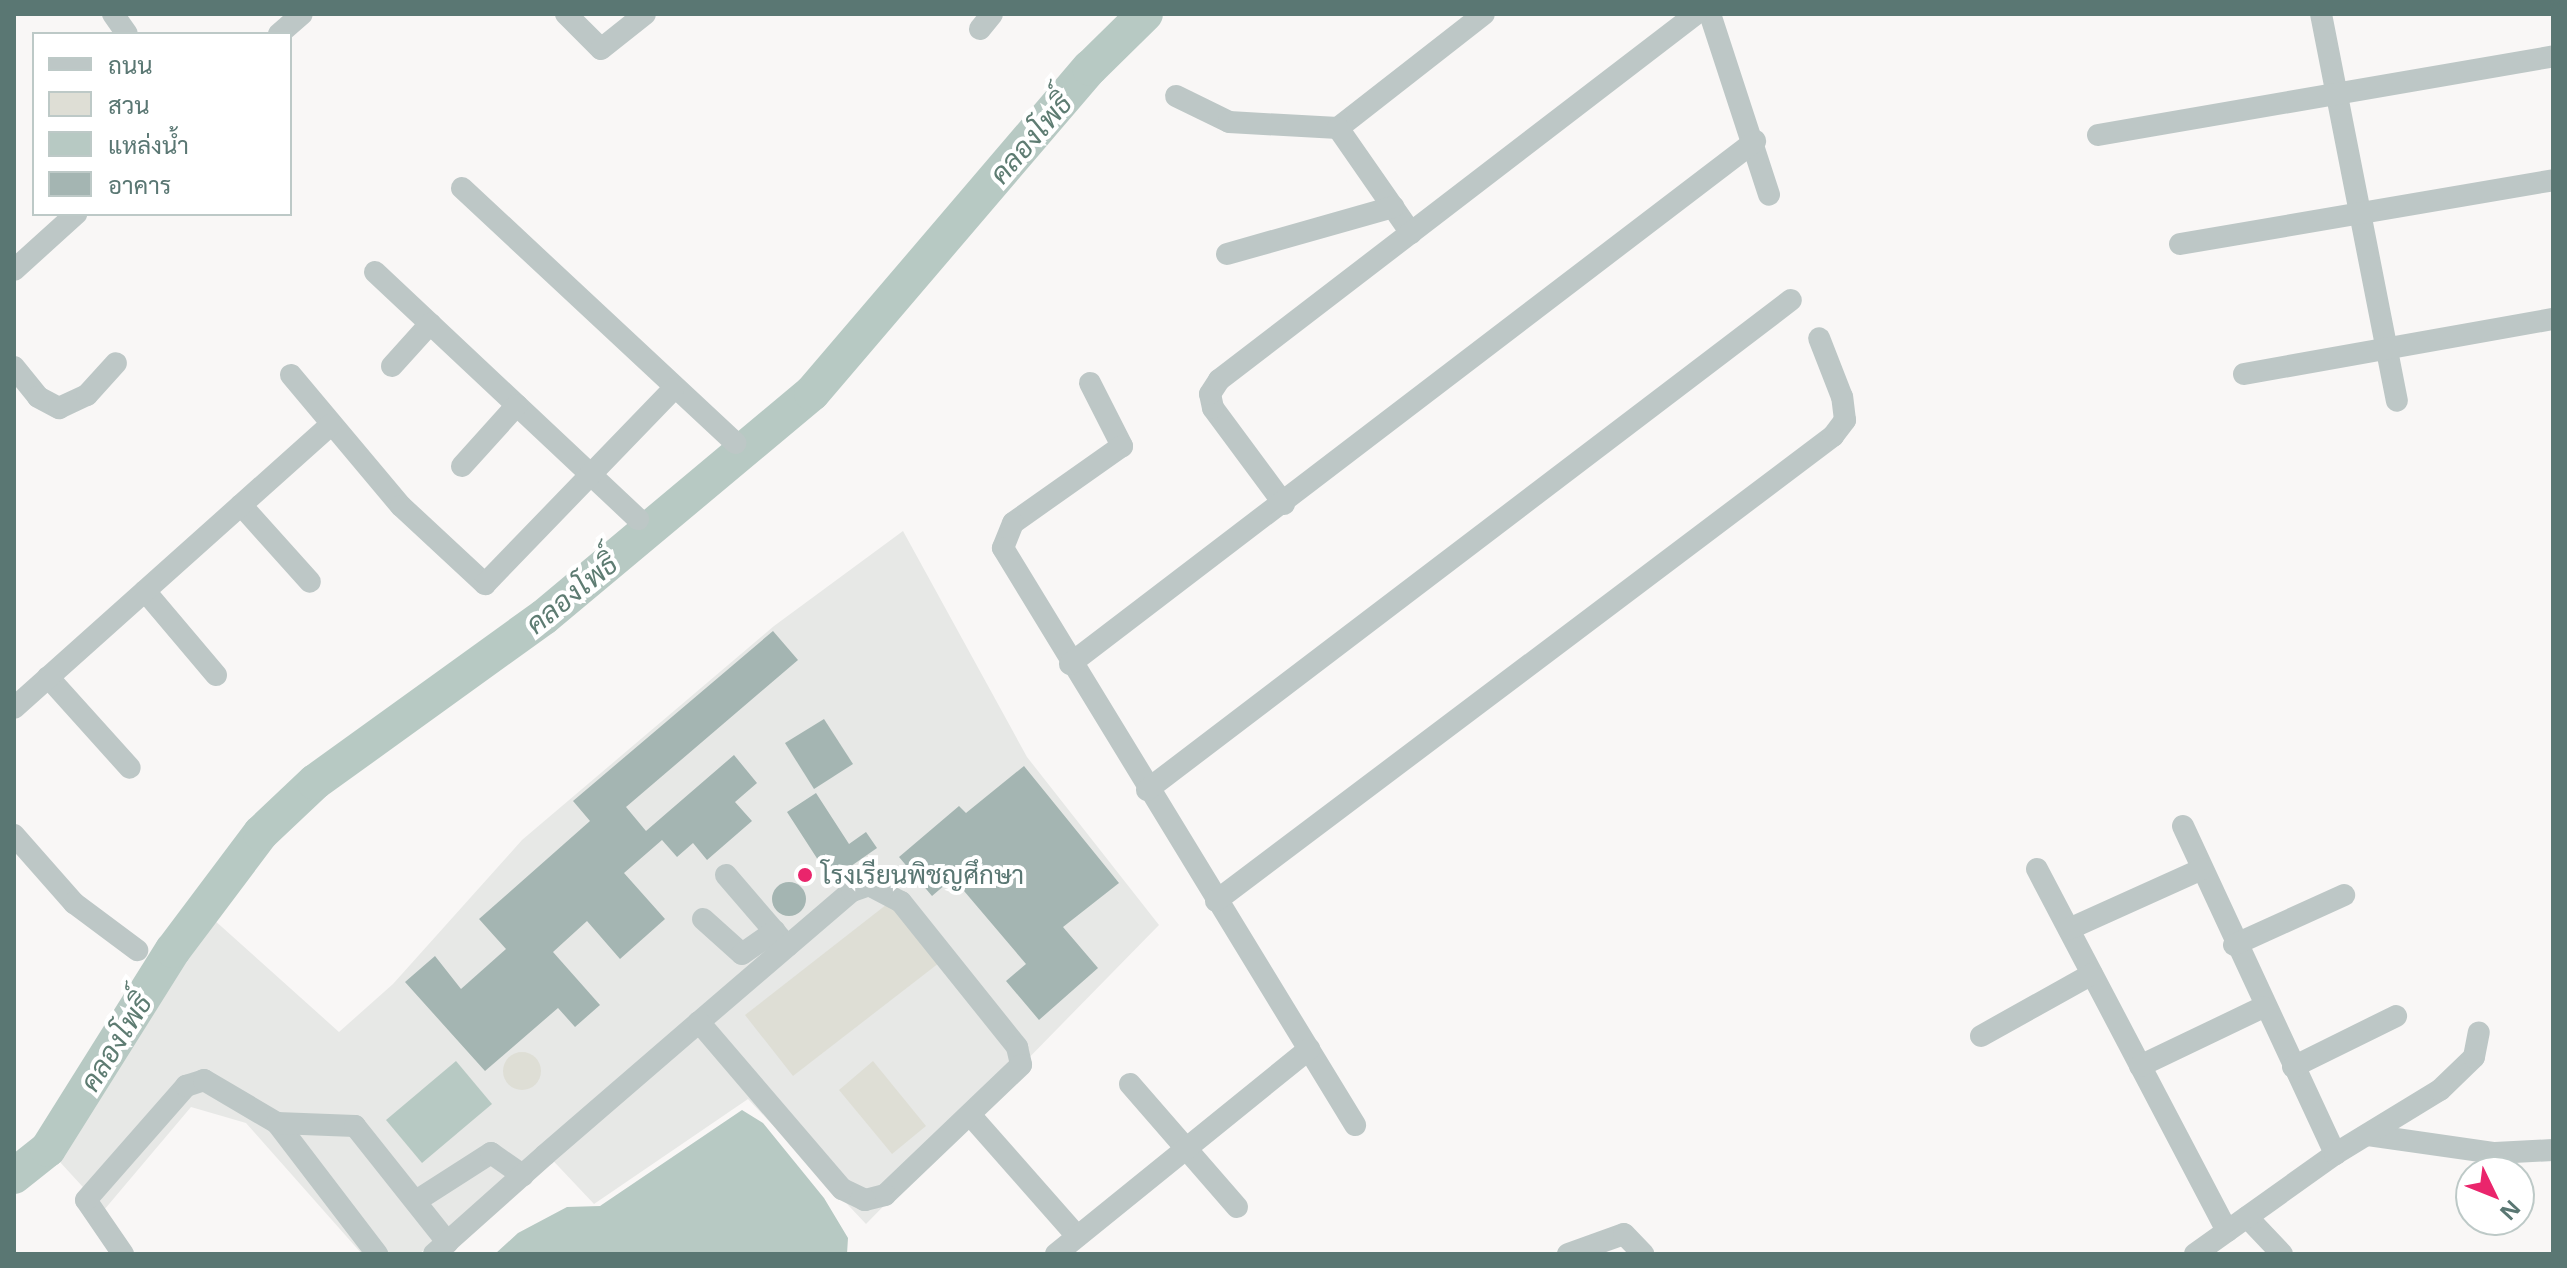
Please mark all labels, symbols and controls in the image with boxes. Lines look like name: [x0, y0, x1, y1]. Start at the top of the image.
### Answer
legend: [32, 32, 292, 216]
text: ถนน: [108, 48, 153, 81]
water label: คลองโพธิ์: [982, 86, 1078, 190]
text: สวน: [108, 88, 150, 121]
text: แหล่งน้ำ: [108, 128, 189, 161]
text: อาคาร: [108, 168, 171, 201]
water label: คลองโพธิ์: [518, 546, 624, 640]
place label: โรงเรียนพิชญศึกษา: [821, 859, 1024, 891]
marker: โรงเรียนพิชญศึกษา: [796, 866, 814, 884]
water label: คลองโพธิ์: [72, 987, 158, 1097]
north arrow: [2455, 1156, 2535, 1236]
text: N: [2494, 1194, 2528, 1228]

